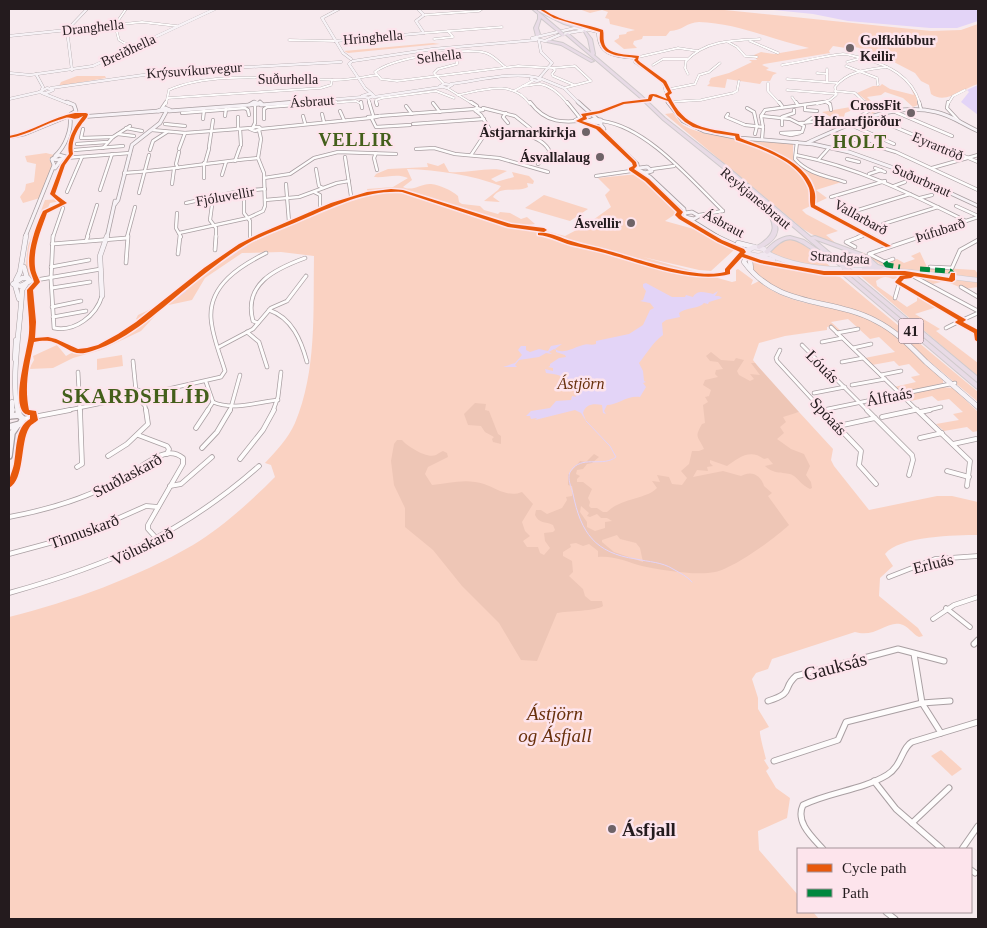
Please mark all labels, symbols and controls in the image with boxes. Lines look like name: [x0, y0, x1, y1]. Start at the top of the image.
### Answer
street label: Dranghella: [61, 17, 126, 38]
street label: Hringhella: [343, 27, 404, 48]
street label: Breiðhella: [99, 31, 159, 70]
place label: Golfklúbbur Keilir: [860, 33, 935, 64]
marker: Golfklúbbur Keilir: [844, 42, 856, 54]
street label: Selhella: [416, 46, 463, 67]
street label: Krýsuvíkurvegur: [146, 60, 243, 81]
street label: Suðurhella: [258, 72, 319, 87]
street label: Ásbraut: [289, 91, 335, 111]
place label: CrossFit Hafnarfjörður: [814, 98, 901, 129]
marker: CrossFit Hafnarfjörður: [905, 107, 917, 119]
place label: Ástjarnarkirkja: [480, 124, 576, 140]
marker: Ástjarnarkirkja: [580, 126, 592, 138]
street label: Eyrartröð: [910, 129, 965, 164]
district label: VELLIR: [318, 130, 394, 150]
district label: HOLT: [833, 132, 887, 152]
place label: Ásvallalaug: [520, 149, 590, 165]
marker: Ásvallalaug: [594, 151, 606, 163]
street label: Suðurbraut: [890, 161, 953, 200]
street label: Reykjanesbraut: [717, 165, 794, 232]
street label: Fjóluvellir: [195, 184, 256, 209]
street label: Vallarbarð: [832, 197, 890, 238]
street label: Ásbraut: [701, 206, 747, 241]
place label: Ásvellir: [574, 215, 621, 231]
street label: Þúfubarð: [913, 215, 967, 246]
marker: Ásvellir: [625, 217, 637, 229]
street label: Strandgata: [810, 248, 871, 267]
road number: 41: [898, 318, 924, 344]
street label: Lóuás: [803, 347, 842, 386]
park label: Ástjörn: [556, 374, 605, 393]
street label: Álftaás: [865, 383, 913, 409]
district label: SKARÐSHLÍÐ: [62, 384, 210, 408]
street label: Spóaás: [806, 394, 850, 439]
street label: Stuðlaskarð: [90, 450, 165, 501]
street label: Tinnuskarð: [47, 511, 121, 552]
street label: Völuskarð: [109, 524, 176, 569]
street label: Erluás: [911, 550, 955, 577]
street label: Gauksás: [801, 648, 869, 685]
park label: Ástjörn og Ásfjall: [518, 703, 592, 746]
place label: Ásfjall: [622, 819, 676, 840]
marker: Ásfjall: [606, 823, 618, 835]
legend: [797, 848, 972, 913]
text: Cycle path: [842, 860, 907, 876]
text: Path: [842, 885, 869, 901]

